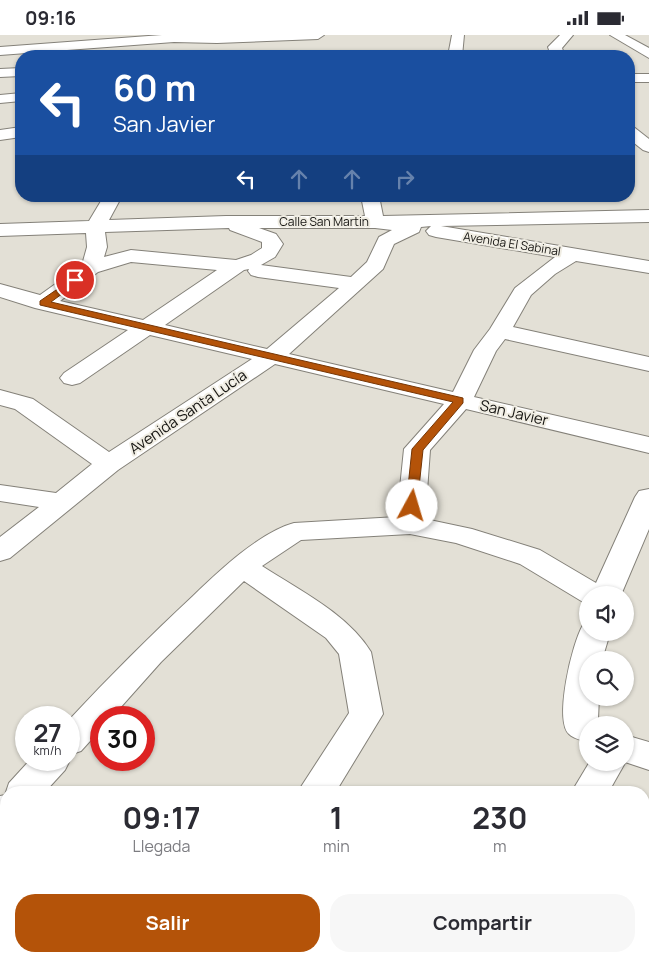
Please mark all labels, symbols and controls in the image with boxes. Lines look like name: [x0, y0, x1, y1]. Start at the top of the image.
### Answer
text: 09:16: [25, 5, 76, 31]
text: 60 m: [113, 64, 196, 112]
icon: left: [30, 70, 95, 135]
text: San Javier: [113, 109, 215, 139]
icon: left: [232, 165, 260, 193]
icon: ahead: [285, 165, 313, 193]
icon: ahead: [338, 165, 366, 193]
icon: right: [391, 165, 419, 193]
street label: Calle San Martin: [279, 213, 369, 230]
street label: Avenida El Sabinal: [462, 227, 562, 260]
pin: [54, 259, 96, 301]
icon: arrive: [61, 266, 89, 294]
street label: Avenida Santa Lucía: [125, 364, 251, 459]
street label: San Javier: [478, 394, 551, 431]
position arrow: [385, 479, 437, 531]
map controls: [579, 586, 634, 771]
button: sound: [579, 586, 634, 641]
button: search: [579, 651, 634, 706]
speed limit sign: 30: [90, 706, 155, 771]
text: 27: [33, 715, 62, 750]
button: layers: [579, 716, 634, 771]
text: km/h: [34, 742, 61, 759]
text: 09:17: [123, 797, 200, 838]
text: 1: [330, 797, 343, 838]
text: 230: [472, 797, 527, 838]
text: Llegada: [132, 835, 190, 857]
text: min: [323, 835, 350, 857]
text: m: [493, 835, 507, 857]
button: Salir: [15, 894, 320, 952]
button: Compartir: [330, 894, 635, 952]

